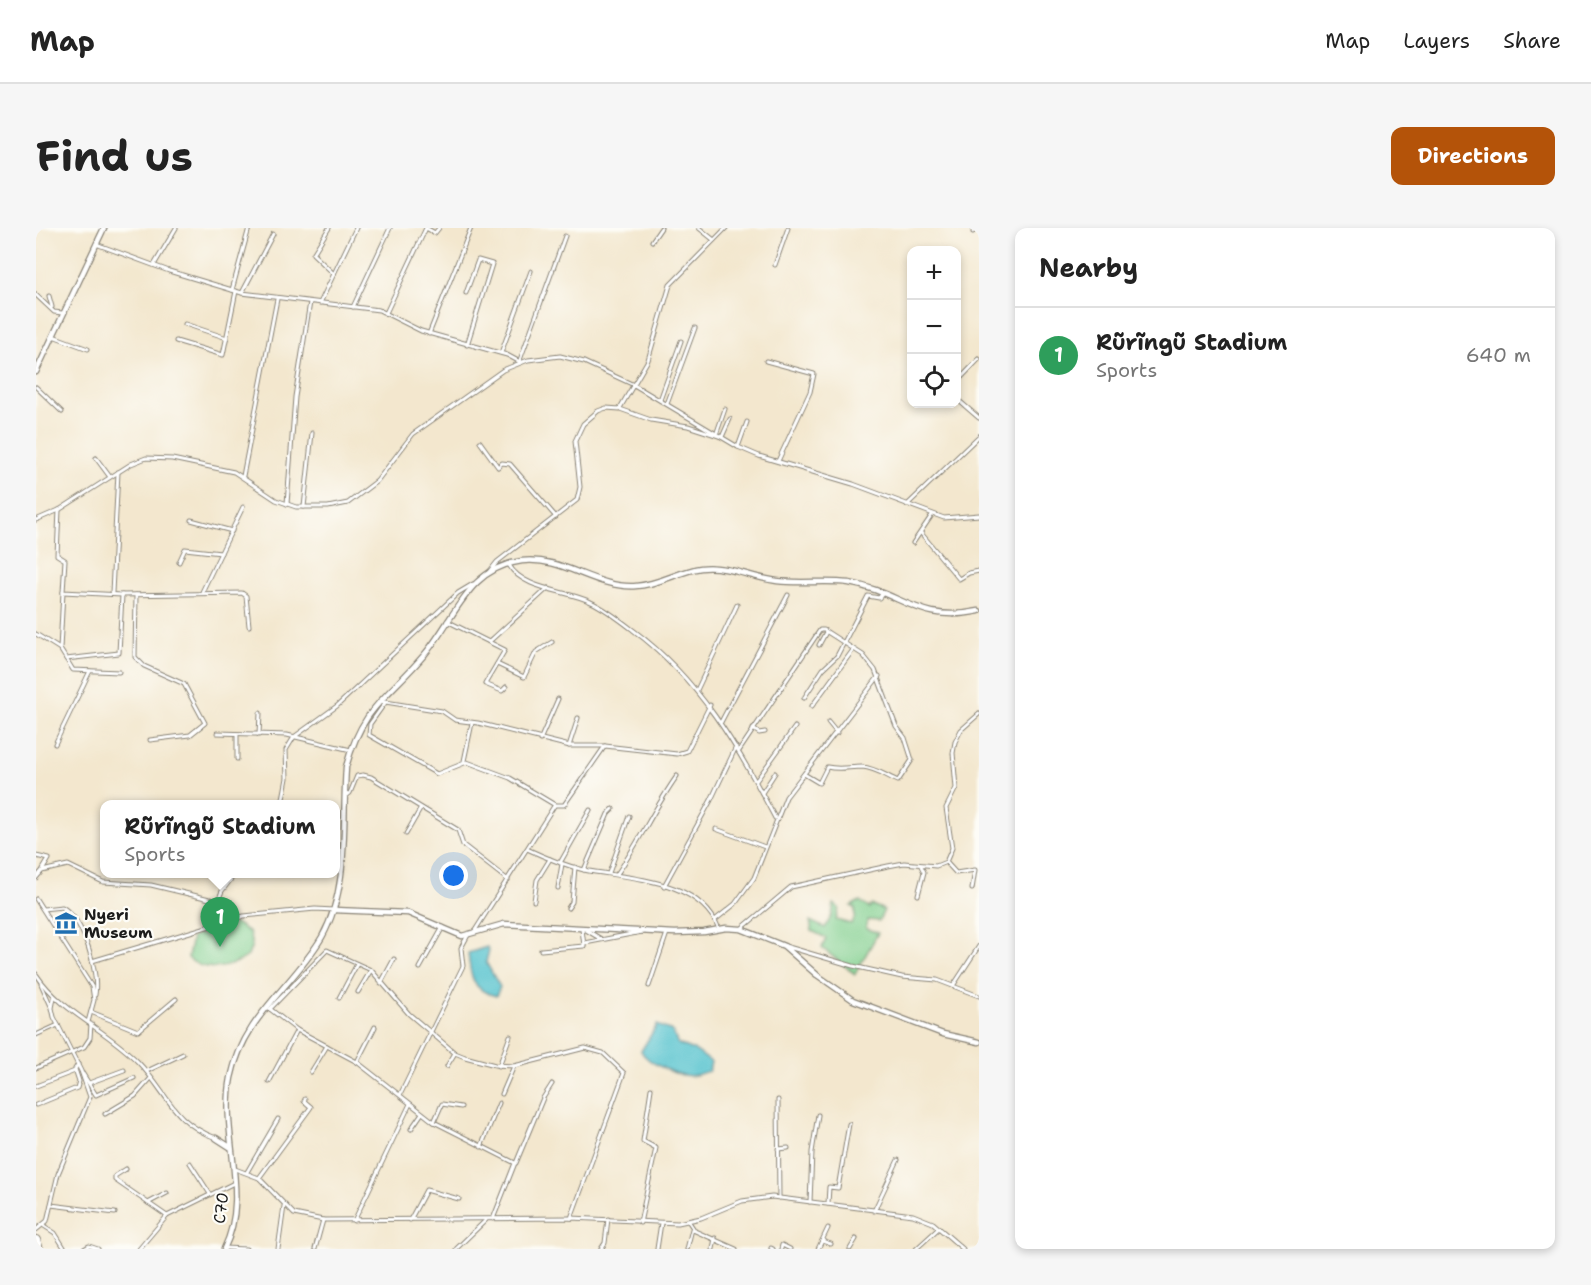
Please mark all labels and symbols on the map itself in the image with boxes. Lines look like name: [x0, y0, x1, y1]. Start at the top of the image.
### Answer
your location: [439, 861, 468, 890]
pin: 1: [200, 898, 240, 947]
place label: Nyeri Museum: [84, 904, 153, 943]
museum icon: Nyeri Museum: [53, 910, 79, 936]
street label: C70: [209, 1191, 233, 1225]

